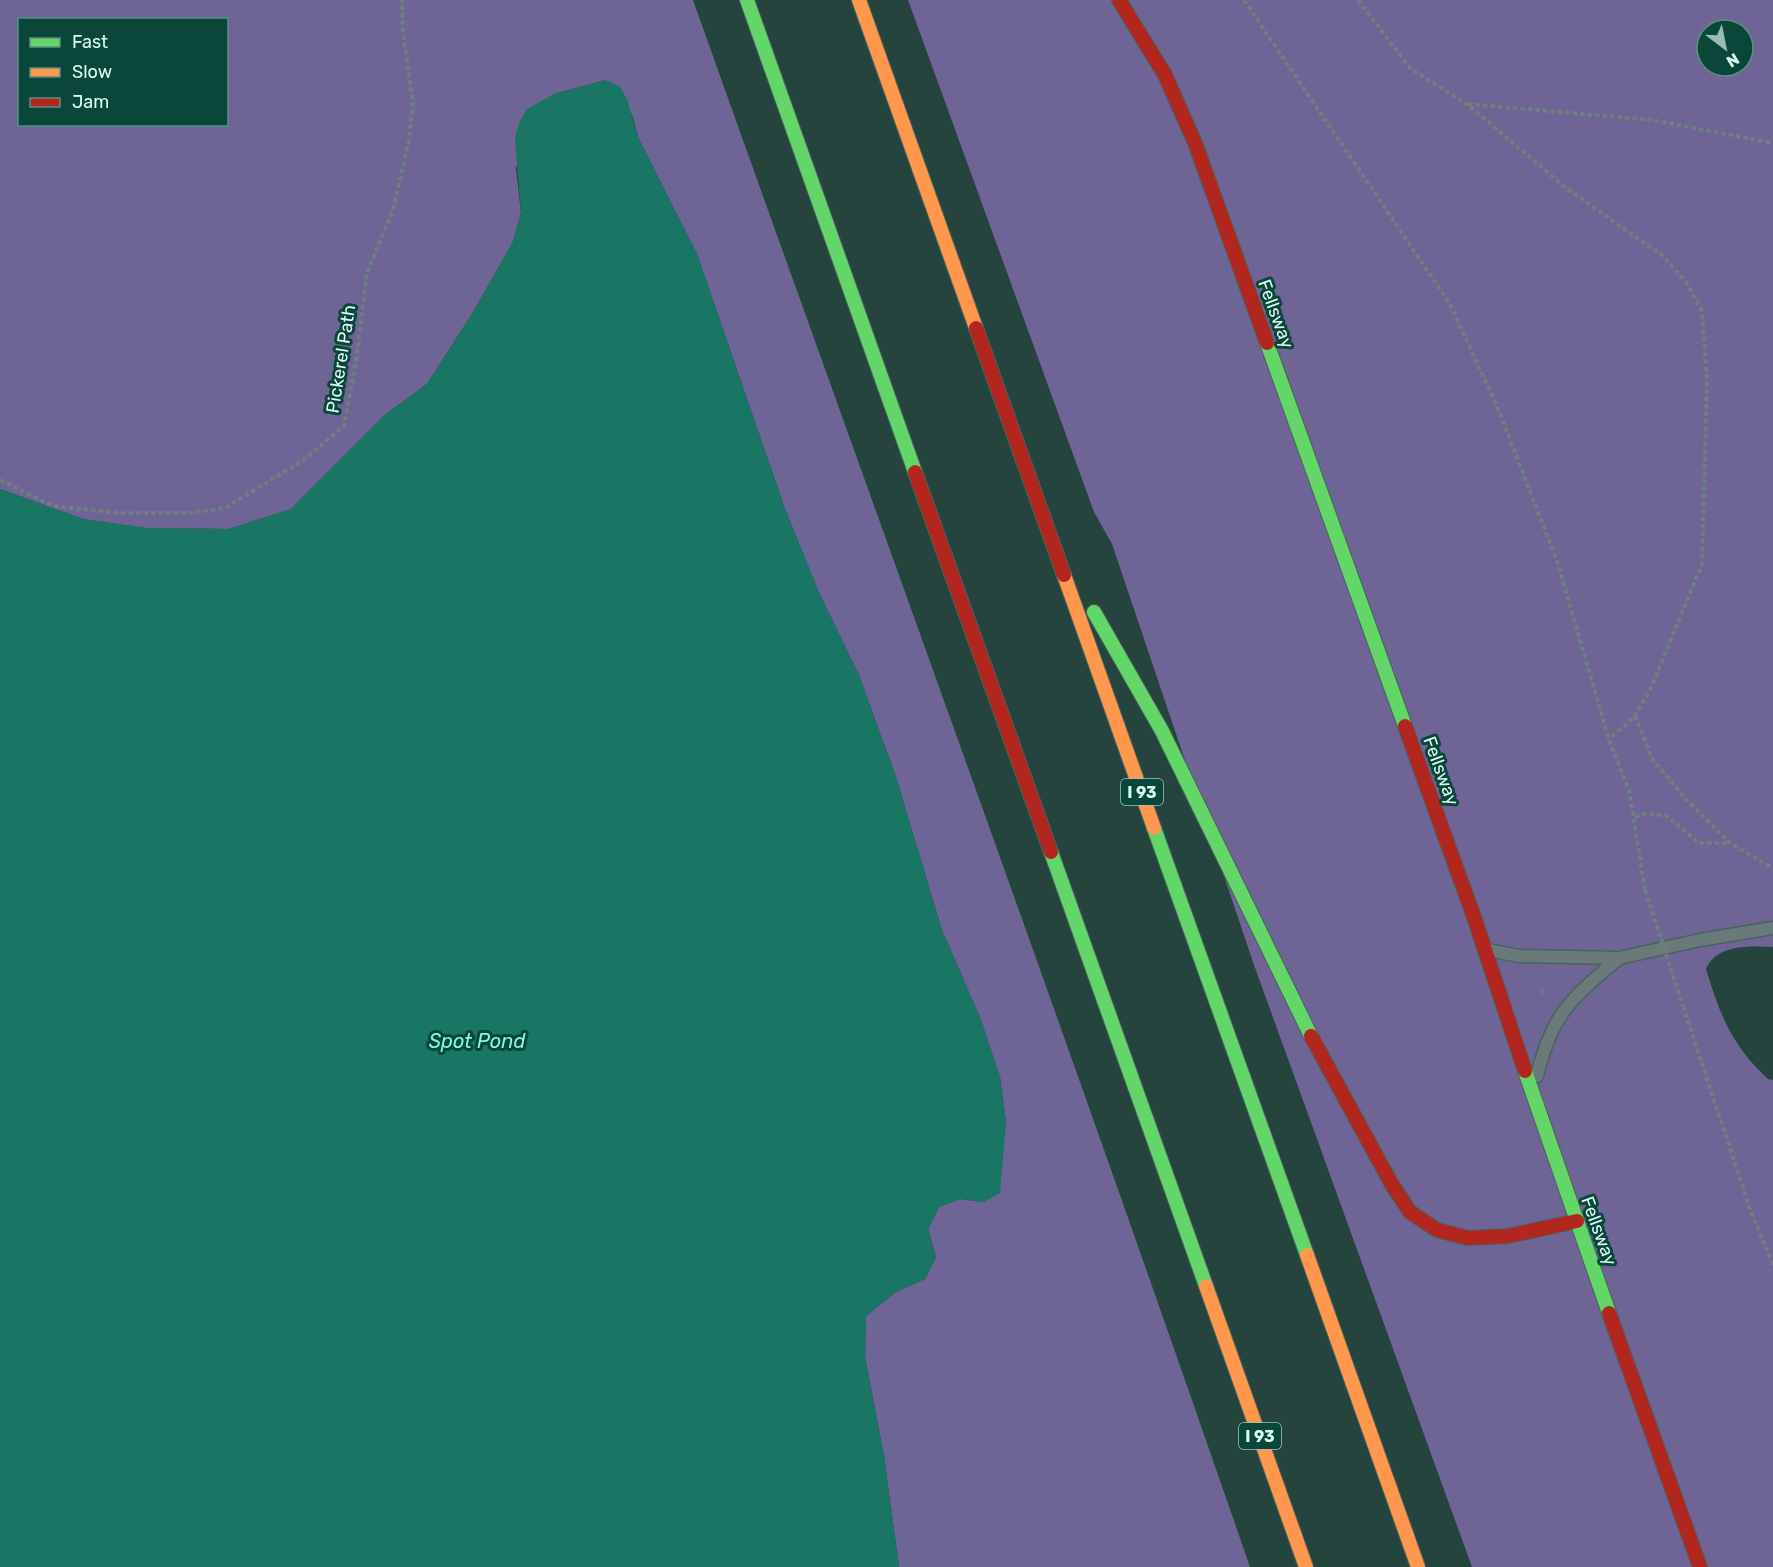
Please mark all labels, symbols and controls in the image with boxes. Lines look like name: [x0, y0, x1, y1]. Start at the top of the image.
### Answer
legend: [18, 18, 228, 126]
north arrow: [1695, 18, 1755, 78]
text: Fast: [72, 31, 108, 53]
text: N: [1723, 49, 1743, 71]
text: Slow: [72, 61, 112, 83]
text: Jam: [72, 91, 109, 113]
street label: Fellsway: [1253, 276, 1299, 352]
street label: Pickerel Path: [322, 303, 360, 415]
street label: Fellsway: [1418, 733, 1464, 809]
road number: I 93: [1121, 779, 1163, 805]
water label: Spot Pond: [429, 1029, 526, 1053]
street label: Fellsway: [1576, 1193, 1622, 1269]
road number: I 93: [1239, 1423, 1281, 1449]

